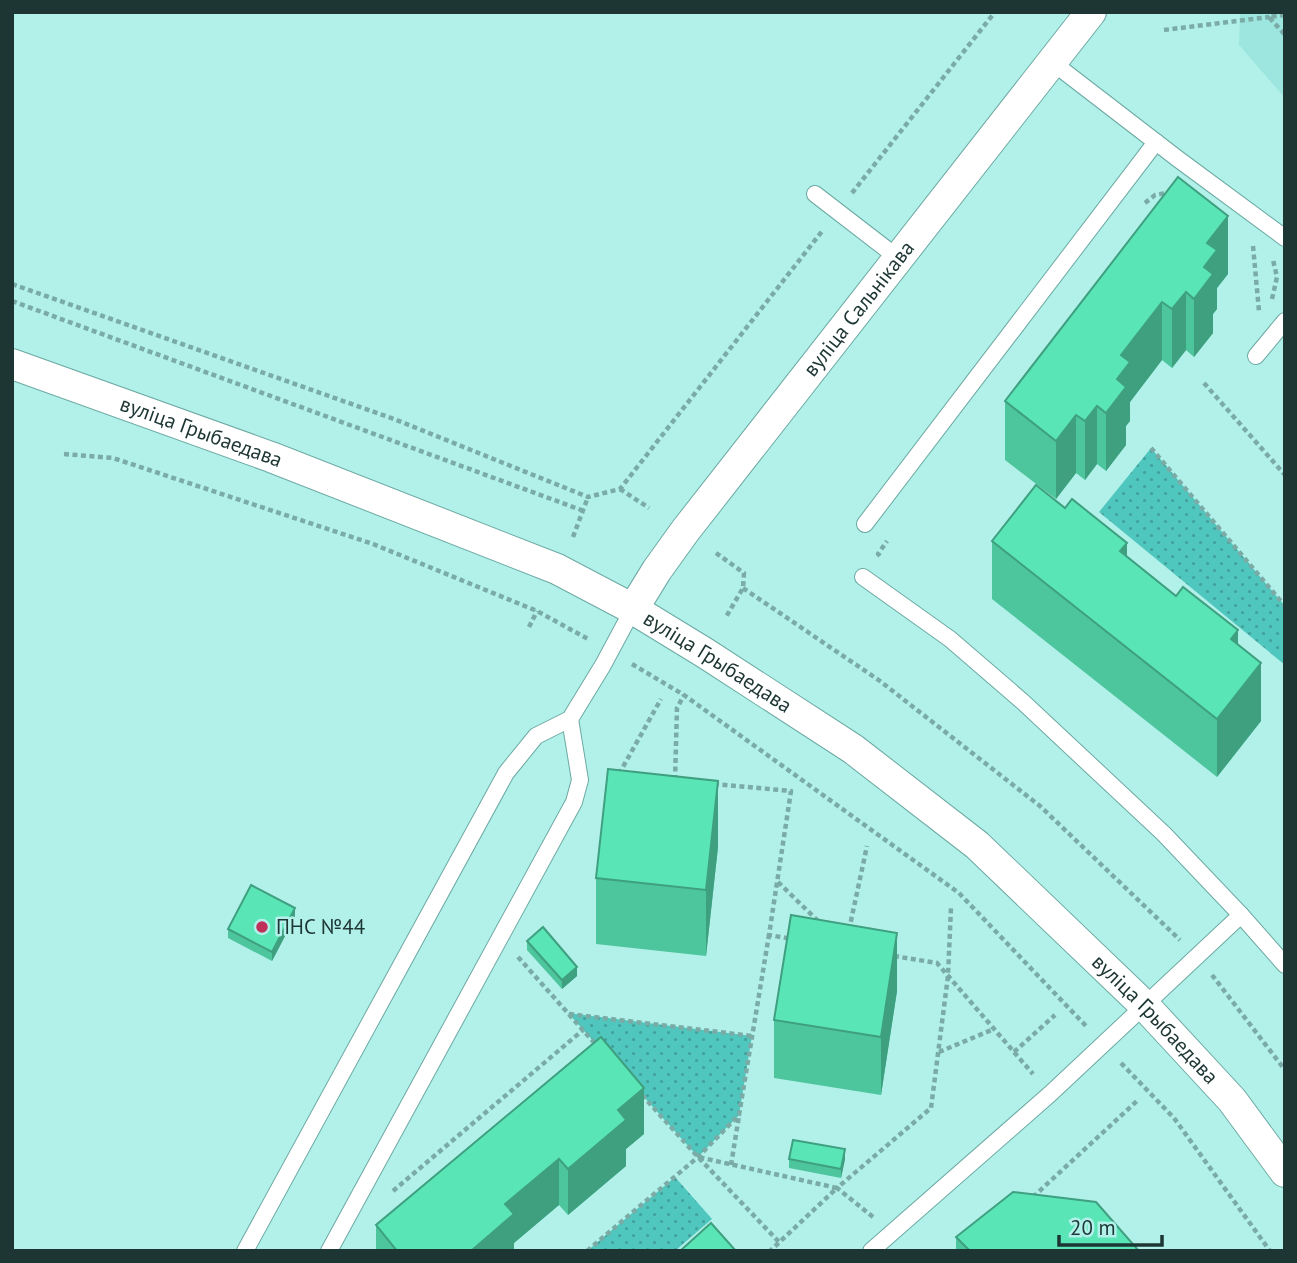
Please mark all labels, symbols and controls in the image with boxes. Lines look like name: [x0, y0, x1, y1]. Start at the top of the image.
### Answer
street label: вуліца Сальнікава: [797, 235, 920, 382]
street label: вуліца Грыбаедава: [117, 390, 286, 473]
street label: вуліца Грыбаедава: [639, 605, 797, 719]
place label: ПНС №44: [276, 913, 365, 940]
marker: ПНС №44: [254, 919, 270, 935]
street label: вуліца Грыбаедава: [1086, 948, 1224, 1090]
scale bar: [1059, 1204, 1162, 1248]
text: 20 m: [1070, 1214, 1116, 1241]

